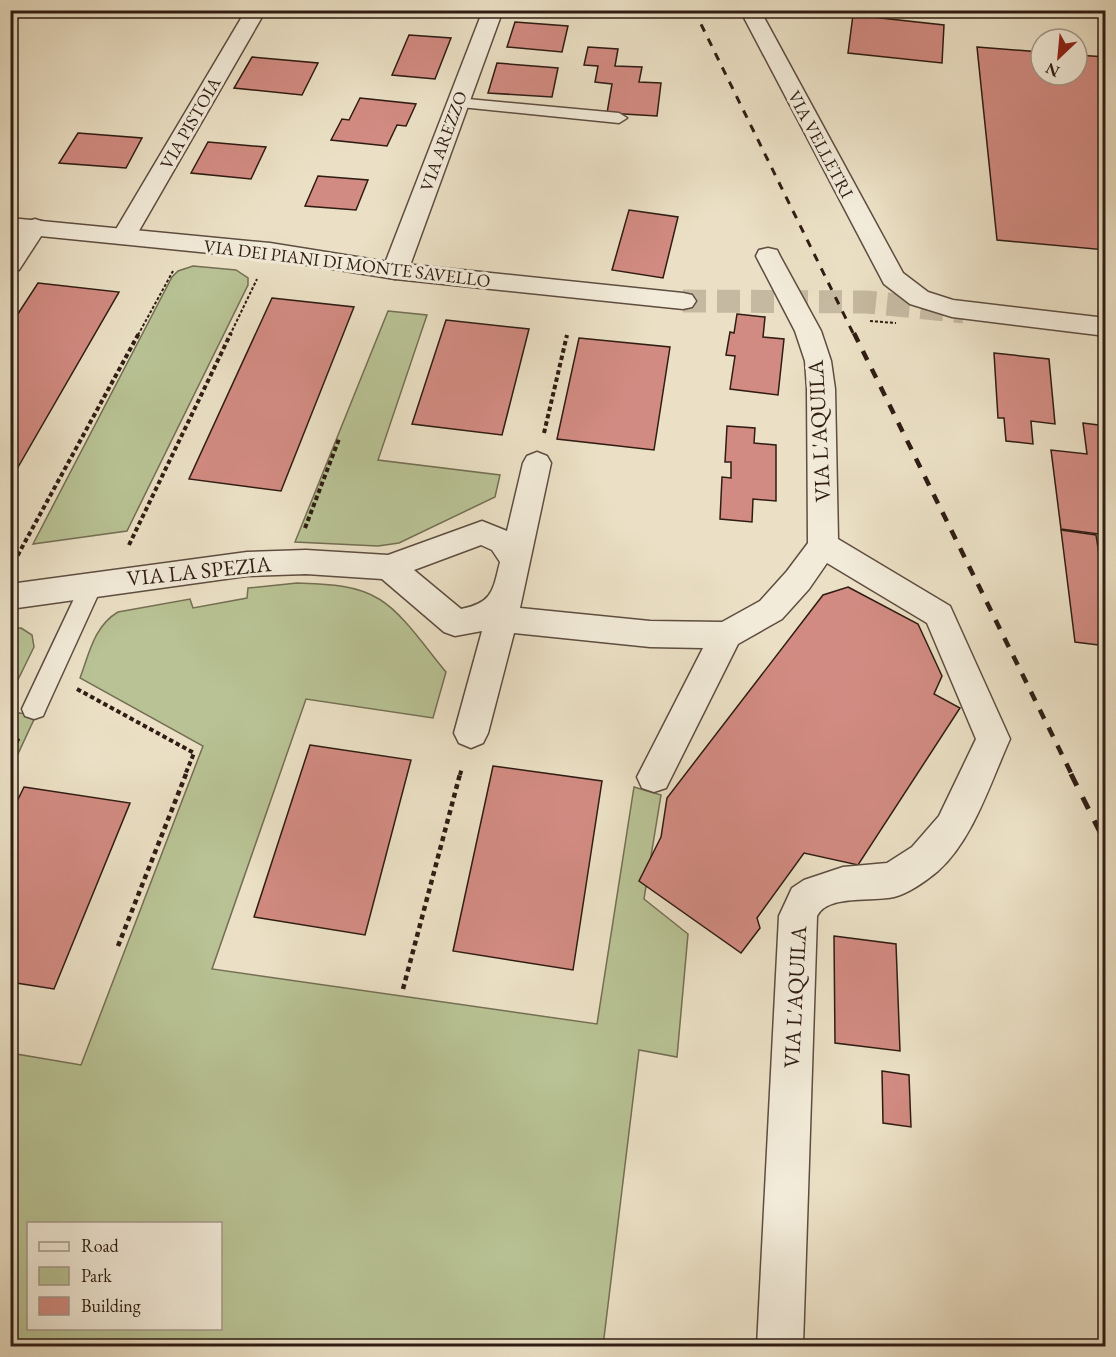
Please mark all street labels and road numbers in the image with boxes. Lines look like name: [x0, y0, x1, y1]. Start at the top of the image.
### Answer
street label: VIA PISTOIA: [154, 72, 226, 173]
street label: VIA VELLETRI: [783, 86, 859, 202]
street label: VIA AREZZO: [414, 88, 472, 194]
street label: VIA DEI PIANI DI MONTE SAVELLO: [202, 234, 492, 292]
street label: VIA L'AQUILA: [801, 358, 837, 503]
street label: VIA LA SPEZIA: [125, 549, 273, 593]
street label: VIA L'AQUILA: [777, 924, 813, 1069]

